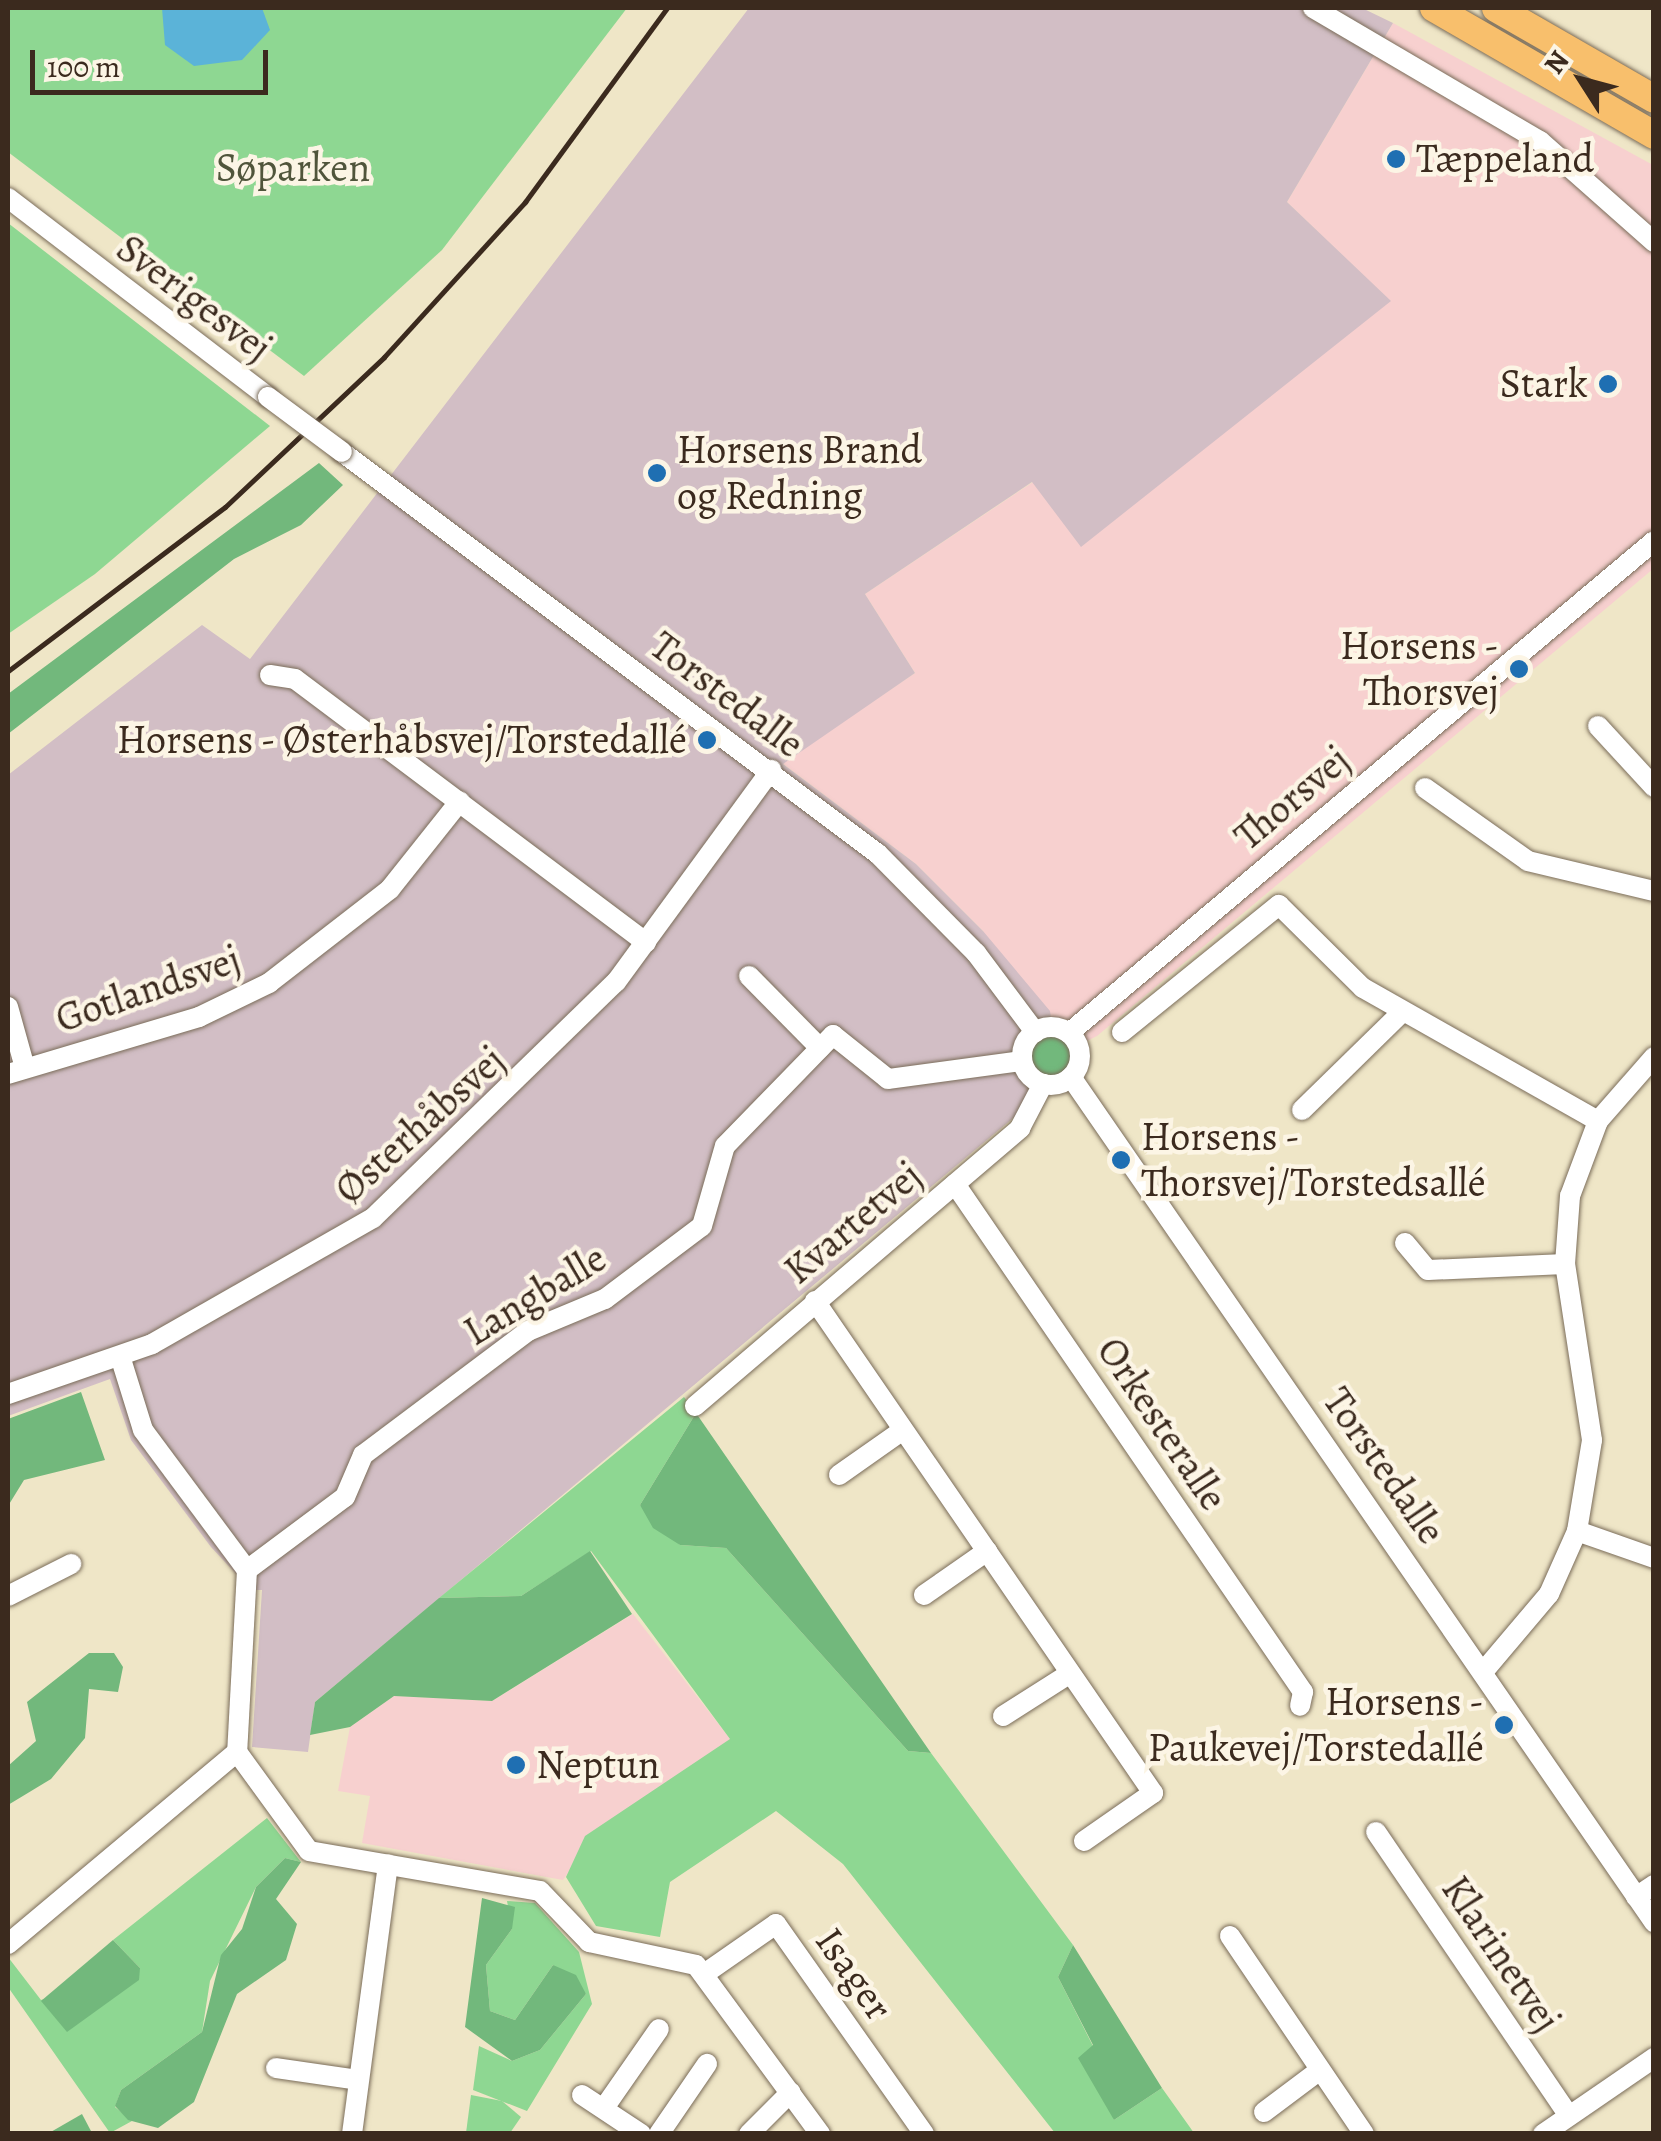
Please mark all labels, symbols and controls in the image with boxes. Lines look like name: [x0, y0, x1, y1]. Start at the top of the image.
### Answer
scale bar: [35, 30, 272, 92]
north arrow: [1531, 30, 1631, 130]
text: N: [1535, 43, 1578, 82]
text: 100 m: [47, 47, 120, 87]
place label: Tæppeland: [1416, 135, 1594, 183]
park label: Søparken: [216, 144, 370, 192]
marker: Tæppeland: [1385, 148, 1407, 170]
street label: Sverigesvej: [107, 224, 281, 372]
place label: Stark: [1500, 360, 1588, 408]
marker: Stark: [1597, 373, 1619, 395]
place label: Horsens Brand og Redning: [677, 426, 922, 520]
marker: Horsens Brand og Redning: [646, 462, 668, 484]
street label: Torstedalle: [641, 622, 813, 768]
place label: Horsens - Thorsvej: [1339, 622, 1499, 716]
marker: Horsens - Thorsvej: [1508, 658, 1530, 680]
place label: Horsens - Østerhåbsvej/Torstedallé: [115, 716, 687, 764]
marker: Horsens - Østerhåbsvej/Torstedallé: [696, 729, 718, 751]
street label: Thorsvej: [1224, 736, 1360, 860]
street label: Gotlandsvej: [49, 935, 247, 1043]
street label: Østerhåbsvej: [325, 1036, 515, 1214]
place label: Horsens - Thorsvej/Torstedsallé: [1141, 1113, 1486, 1207]
marker: Horsens - Thorsvej/Torstedsallé: [1110, 1149, 1132, 1171]
street label: Kvartetvej: [775, 1152, 931, 1294]
street label: Langballe: [455, 1234, 615, 1356]
street label: Orkesteralle: [1087, 1328, 1237, 1520]
street label: Torstedalle: [1313, 1379, 1455, 1553]
place label: Horsens - Paukevej/Torstedallé: [1148, 1678, 1484, 1772]
marker: Horsens - Paukevej/Torstedallé: [1493, 1714, 1515, 1736]
place label: Neptun: [536, 1741, 660, 1789]
marker: Neptun: [505, 1754, 527, 1776]
street label: Klarinetvej: [1431, 1867, 1571, 2041]
street label: Isager: [805, 1919, 903, 2029]

